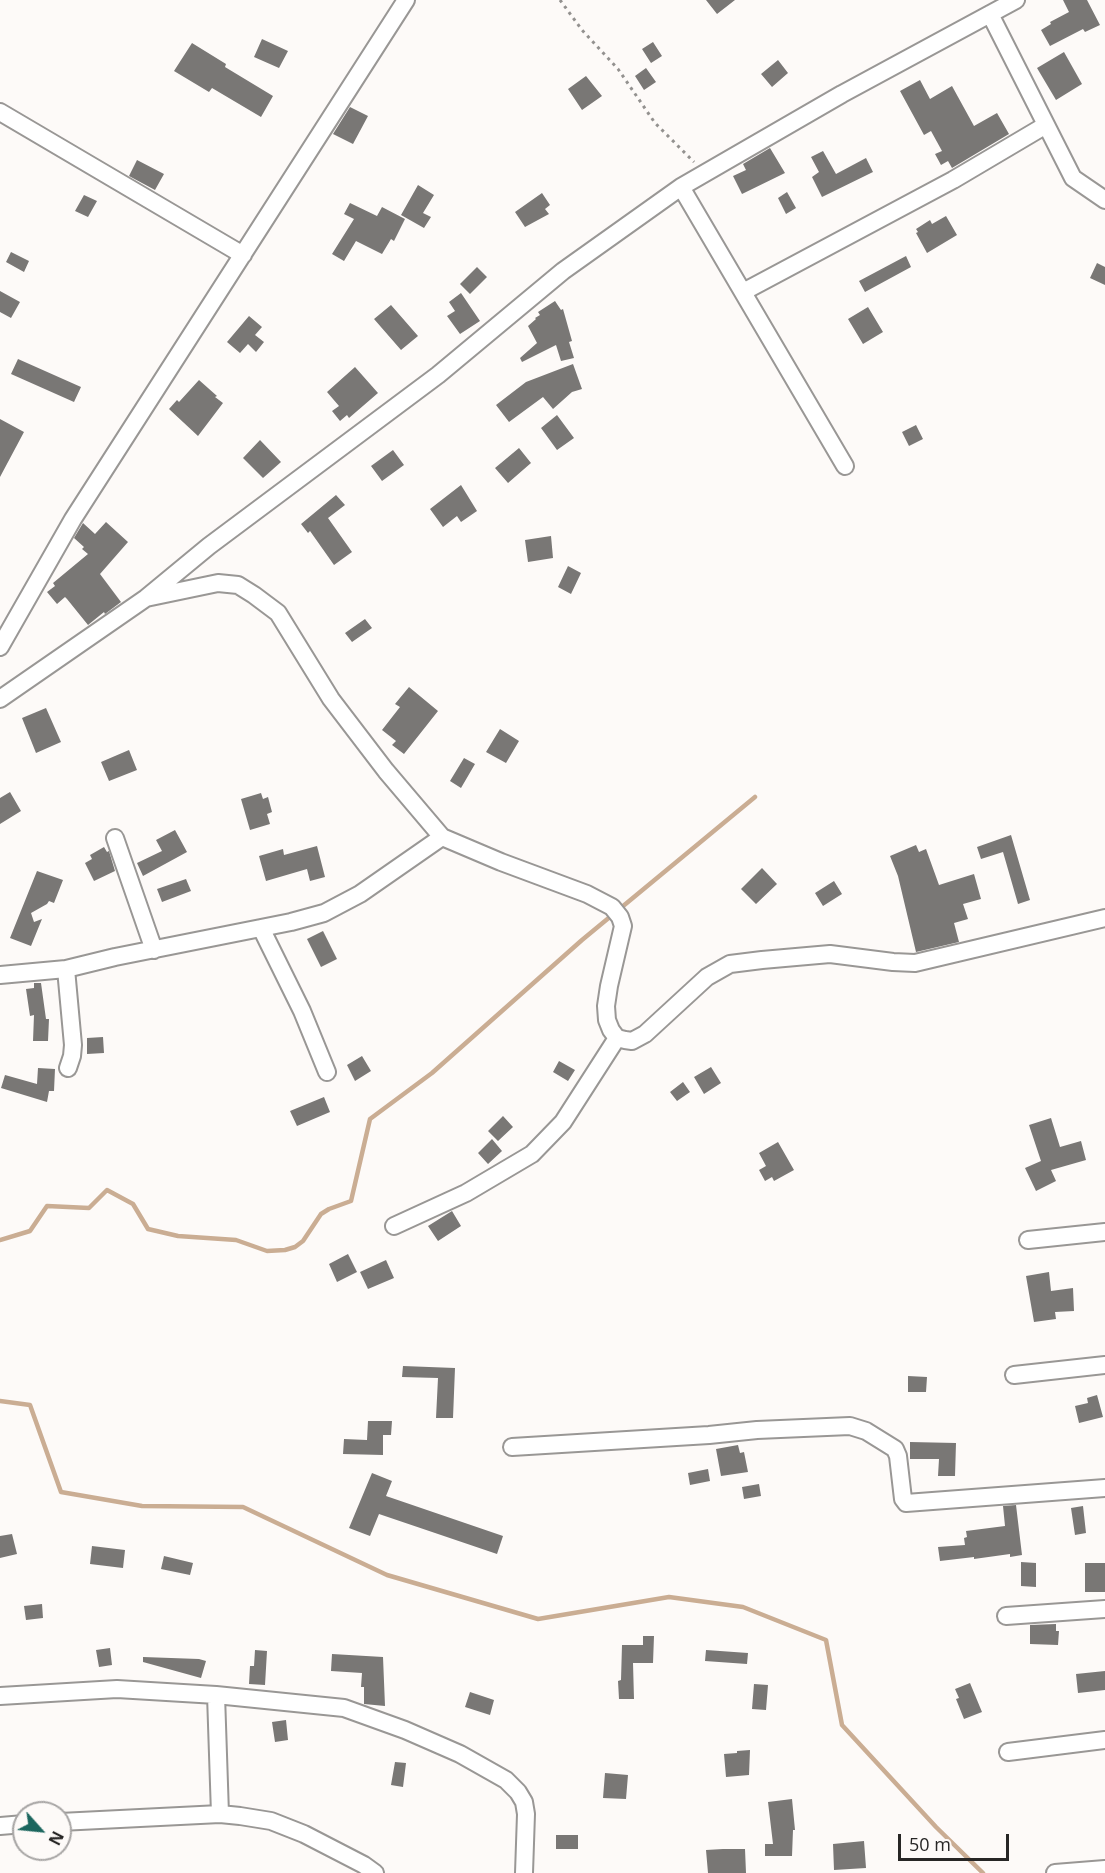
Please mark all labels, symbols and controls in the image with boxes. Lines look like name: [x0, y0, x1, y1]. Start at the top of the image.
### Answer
north arrow: [12, 1801, 72, 1861]
scale bar: [901, 1822, 1012, 1860]
text: N: [44, 1827, 69, 1849]
text: 50 m: [909, 1832, 951, 1856]

